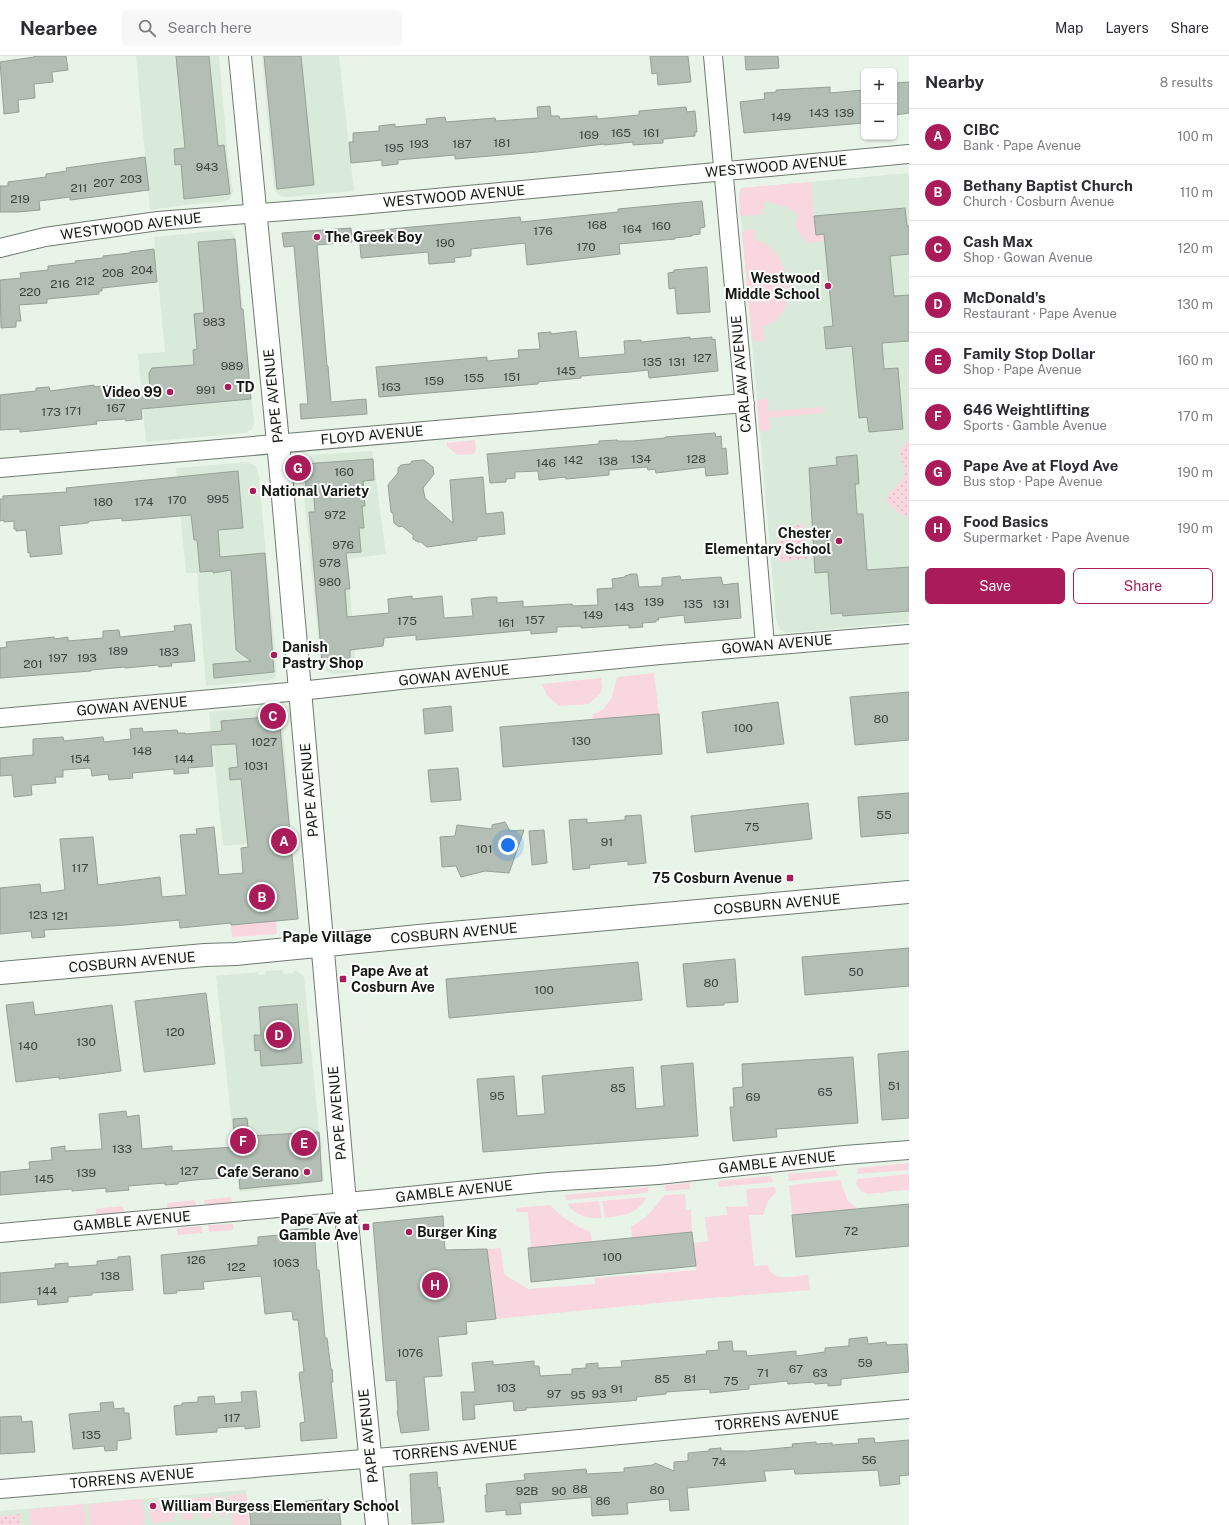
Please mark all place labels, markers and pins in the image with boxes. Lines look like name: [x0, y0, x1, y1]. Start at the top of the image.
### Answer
place label: The Greek Boy: [325, 229, 422, 245]
marker: The Greek Boy: [312, 232, 322, 242]
place label: Westwood Middle School: [725, 270, 820, 302]
marker: Westwood Middle School: [823, 281, 833, 291]
place label: TD: [236, 379, 255, 395]
marker: TD: [223, 382, 233, 392]
place label: Video 99: [102, 384, 162, 400]
marker: Video 99: [165, 387, 175, 397]
pin: G: [285, 453, 311, 483]
place label: National Variety: [261, 483, 369, 499]
marker: National Variety: [248, 486, 258, 496]
place label: Chester Elementary School: [704, 525, 831, 557]
marker: Chester Elementary School: [834, 536, 844, 546]
place label: Danish Pastry Shop: [282, 639, 363, 671]
marker: Danish Pastry Shop: [269, 650, 279, 660]
pin: C: [260, 701, 286, 731]
pin: A: [271, 826, 297, 856]
place label: 75 Cosburn Avenue: [652, 870, 782, 886]
marker: 75 Cosburn Avenue: [785, 873, 795, 883]
pin: B: [249, 882, 275, 912]
place label: Pape Ave at Cosburn Ave: [351, 963, 435, 995]
marker: Pape Ave at Cosburn Ave: [338, 974, 348, 984]
pin: D: [266, 1020, 292, 1050]
pin: F: [230, 1126, 256, 1156]
pin: E: [291, 1128, 317, 1158]
place label: Cafe Serano: [217, 1164, 299, 1180]
marker: Cafe Serano: [302, 1167, 312, 1177]
place label: Pape Ave at Gamble Ave: [279, 1211, 358, 1243]
marker: Pape Ave at Gamble Ave: [361, 1222, 371, 1232]
place label: Burger King: [417, 1224, 497, 1240]
marker: Burger King: [404, 1227, 414, 1237]
pin: H: [422, 1270, 448, 1300]
place label: William Burgess Elementary School: [161, 1498, 400, 1514]
marker: William Burgess Elementary School: [148, 1501, 158, 1511]

